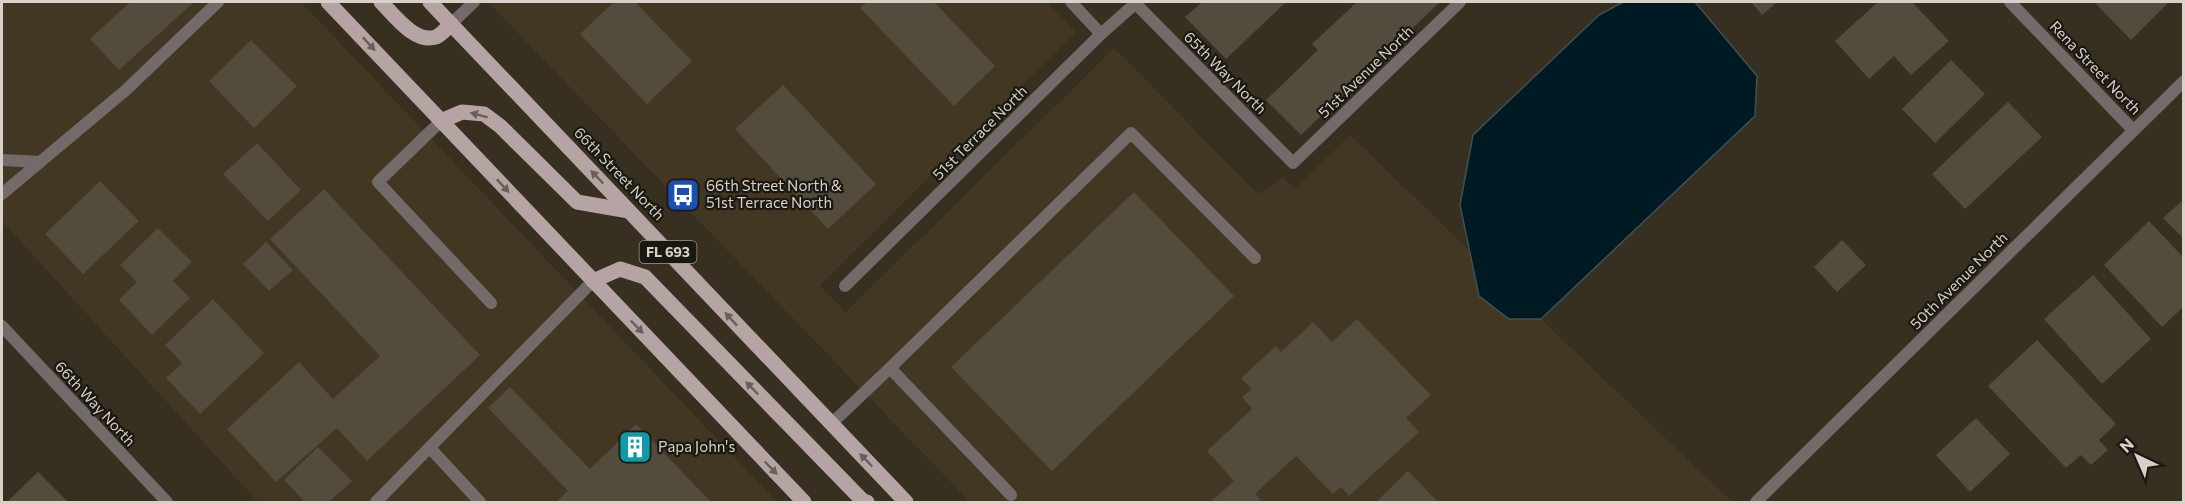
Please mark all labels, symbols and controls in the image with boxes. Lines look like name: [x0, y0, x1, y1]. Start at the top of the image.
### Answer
street label: Rena Street North: [2047, 17, 2145, 118]
street label: 51st Avenue North: [1314, 21, 1416, 121]
street label: 65th Way North: [1181, 27, 1271, 117]
one-way arrow: [361, 37, 375, 51]
street label: 51st Terrace North: [928, 81, 1030, 183]
one-way arrow: [470, 110, 489, 120]
street label: 66th Street North: [571, 123, 669, 223]
one-way arrow: [590, 170, 604, 185]
place label: 66th Street North & 51st Terrace North: [706, 176, 842, 211]
bus stop icon: 66th Street North & 51st Terrace North: [665, 177, 701, 213]
one-way arrow: [495, 178, 509, 192]
street label: 50th Avenue North: [1906, 228, 2011, 333]
road number: FL 693: [640, 241, 696, 263]
one-way arrow: [725, 312, 739, 326]
one-way arrow: [630, 319, 643, 334]
street label: 66th Way North: [52, 357, 140, 450]
one-way arrow: [745, 381, 759, 395]
north arrow: [2107, 426, 2167, 486]
building icon: Papa John's: [617, 429, 653, 465]
text: N: [2115, 434, 2137, 456]
place label: Papa John's: [658, 437, 735, 455]
one-way arrow: [859, 454, 873, 468]
one-way arrow: [764, 461, 778, 476]

